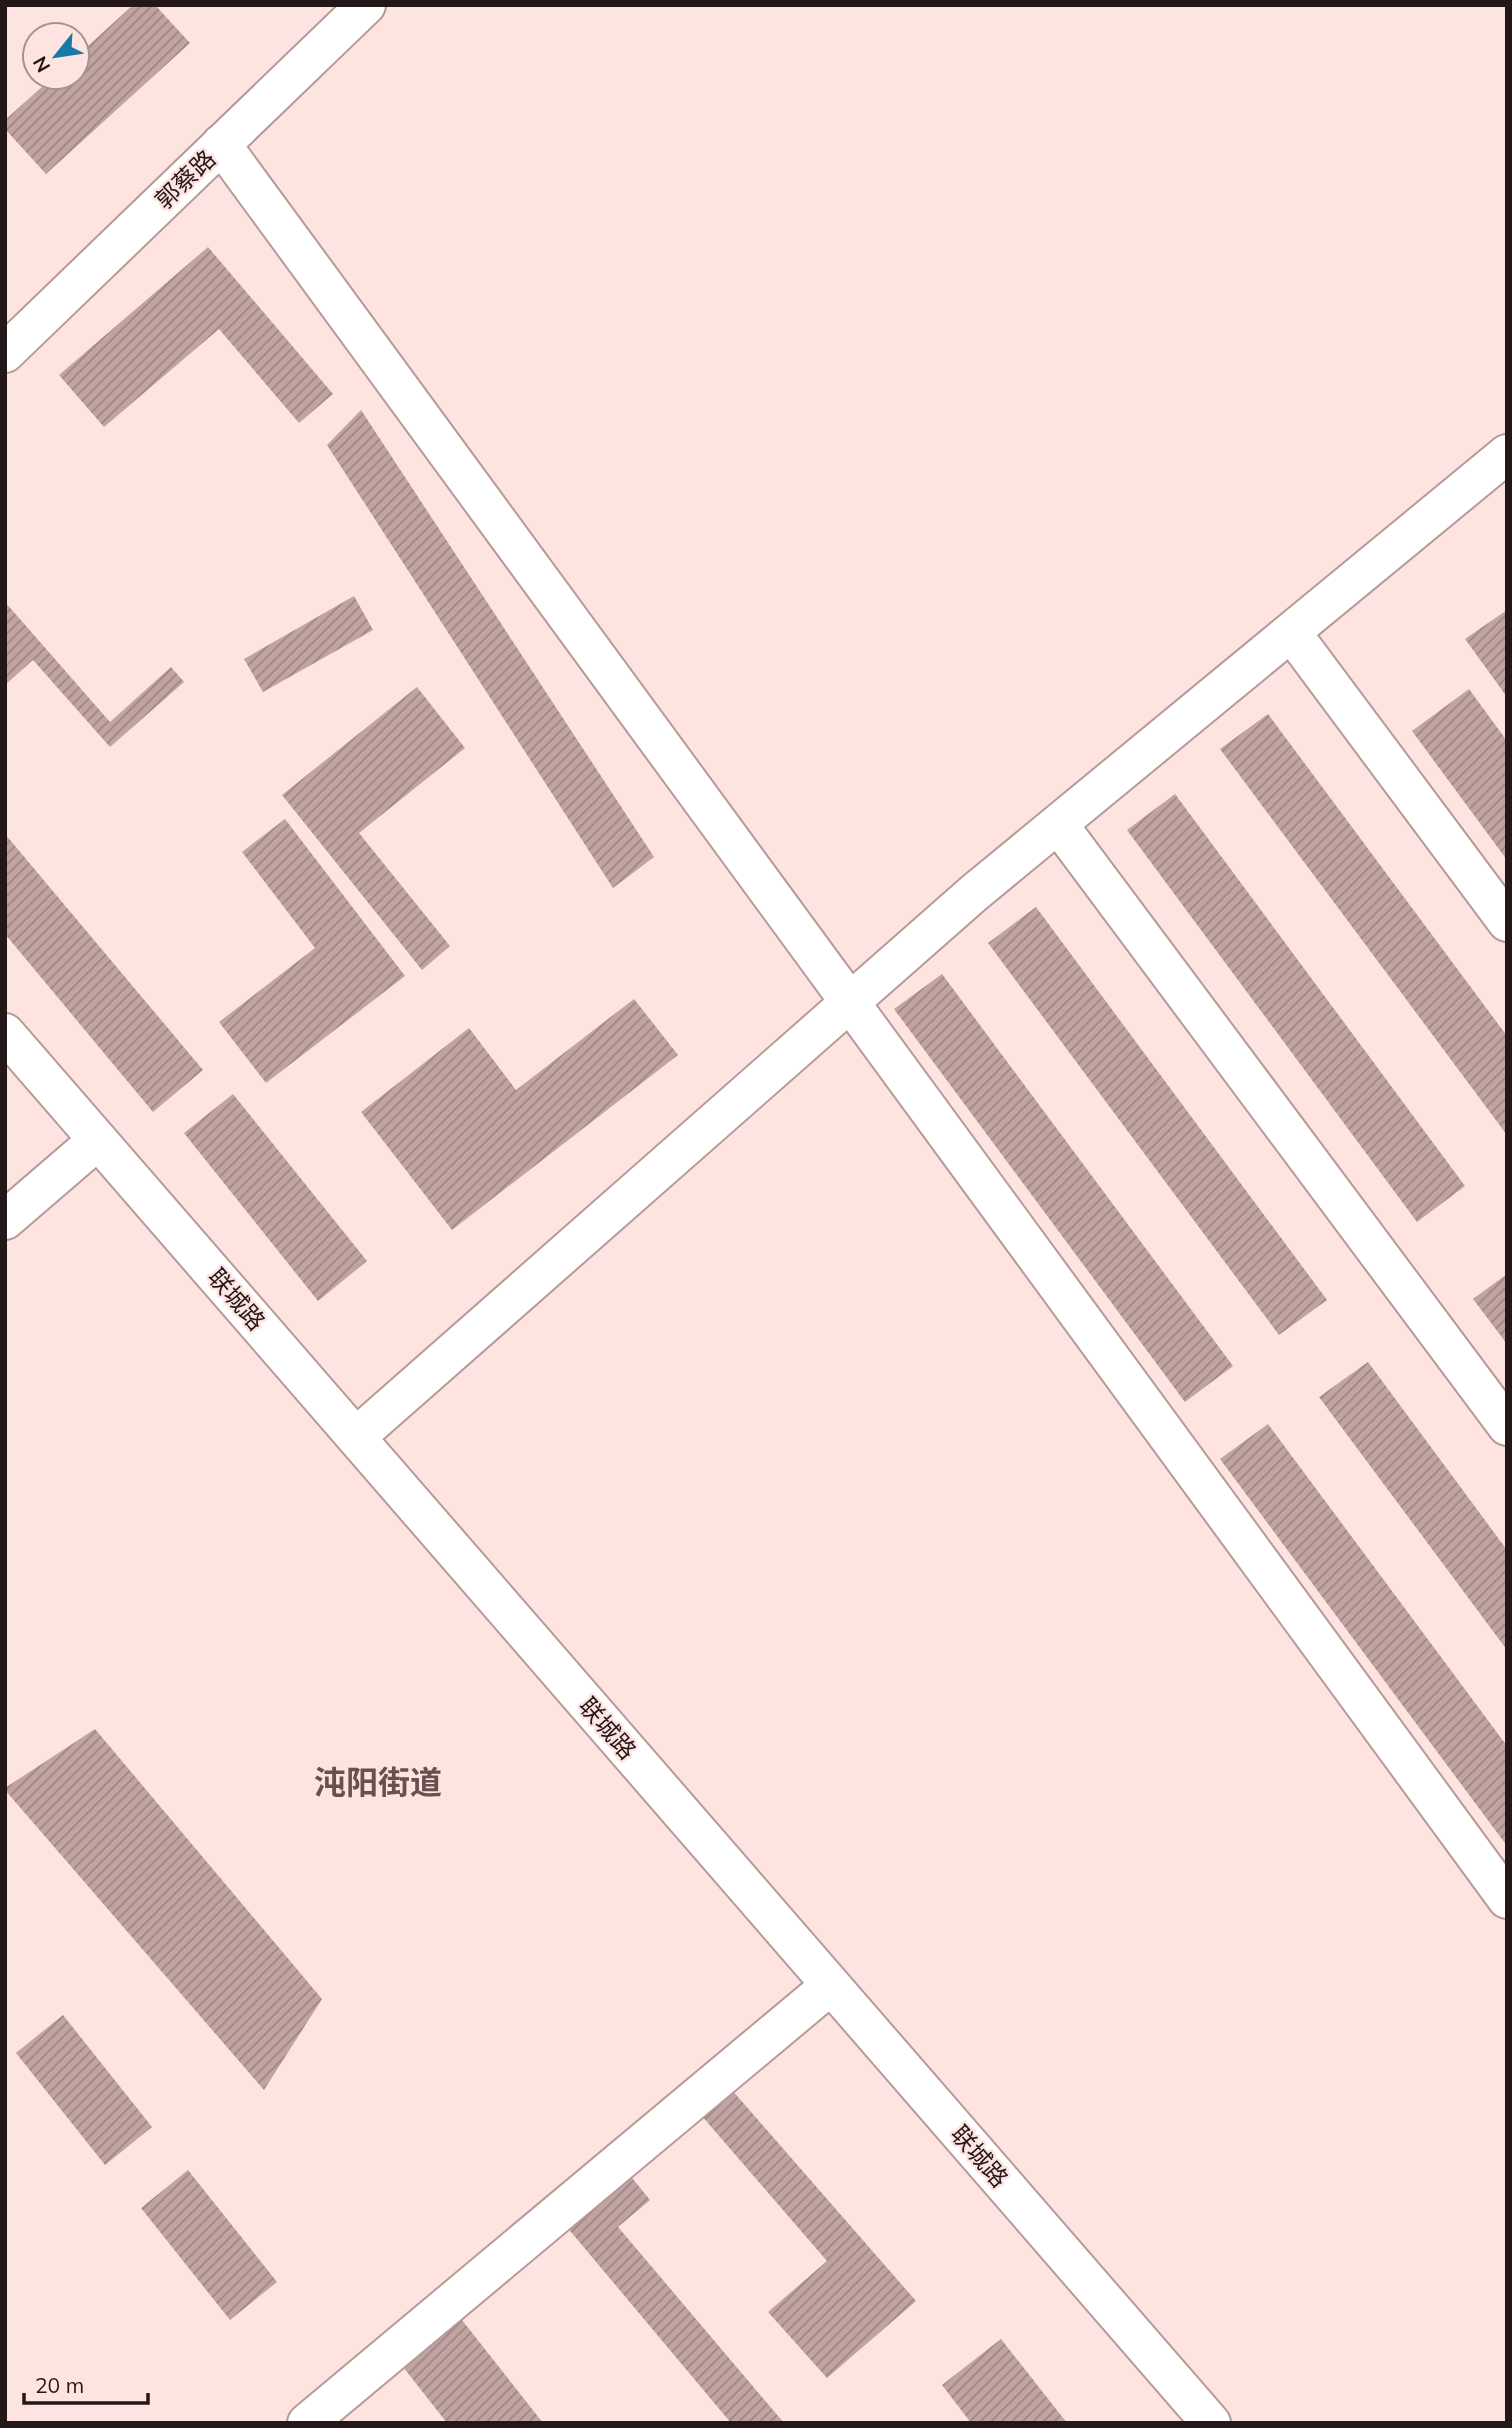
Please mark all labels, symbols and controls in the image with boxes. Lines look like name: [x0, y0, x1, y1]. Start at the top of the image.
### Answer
north arrow: [21, 21, 91, 91]
text: N: [27, 52, 55, 77]
street label: 郭蔡路: [149, 143, 221, 215]
street label: 联城路: [202, 1262, 272, 1336]
street label: 联城路: [573, 1691, 643, 1765]
district label: 沌阳街道: [314, 1762, 442, 1802]
street label: 联城路: [945, 2119, 1015, 2193]
scale bar: [24, 2362, 149, 2406]
text: 20 m: [35, 2372, 84, 2398]

